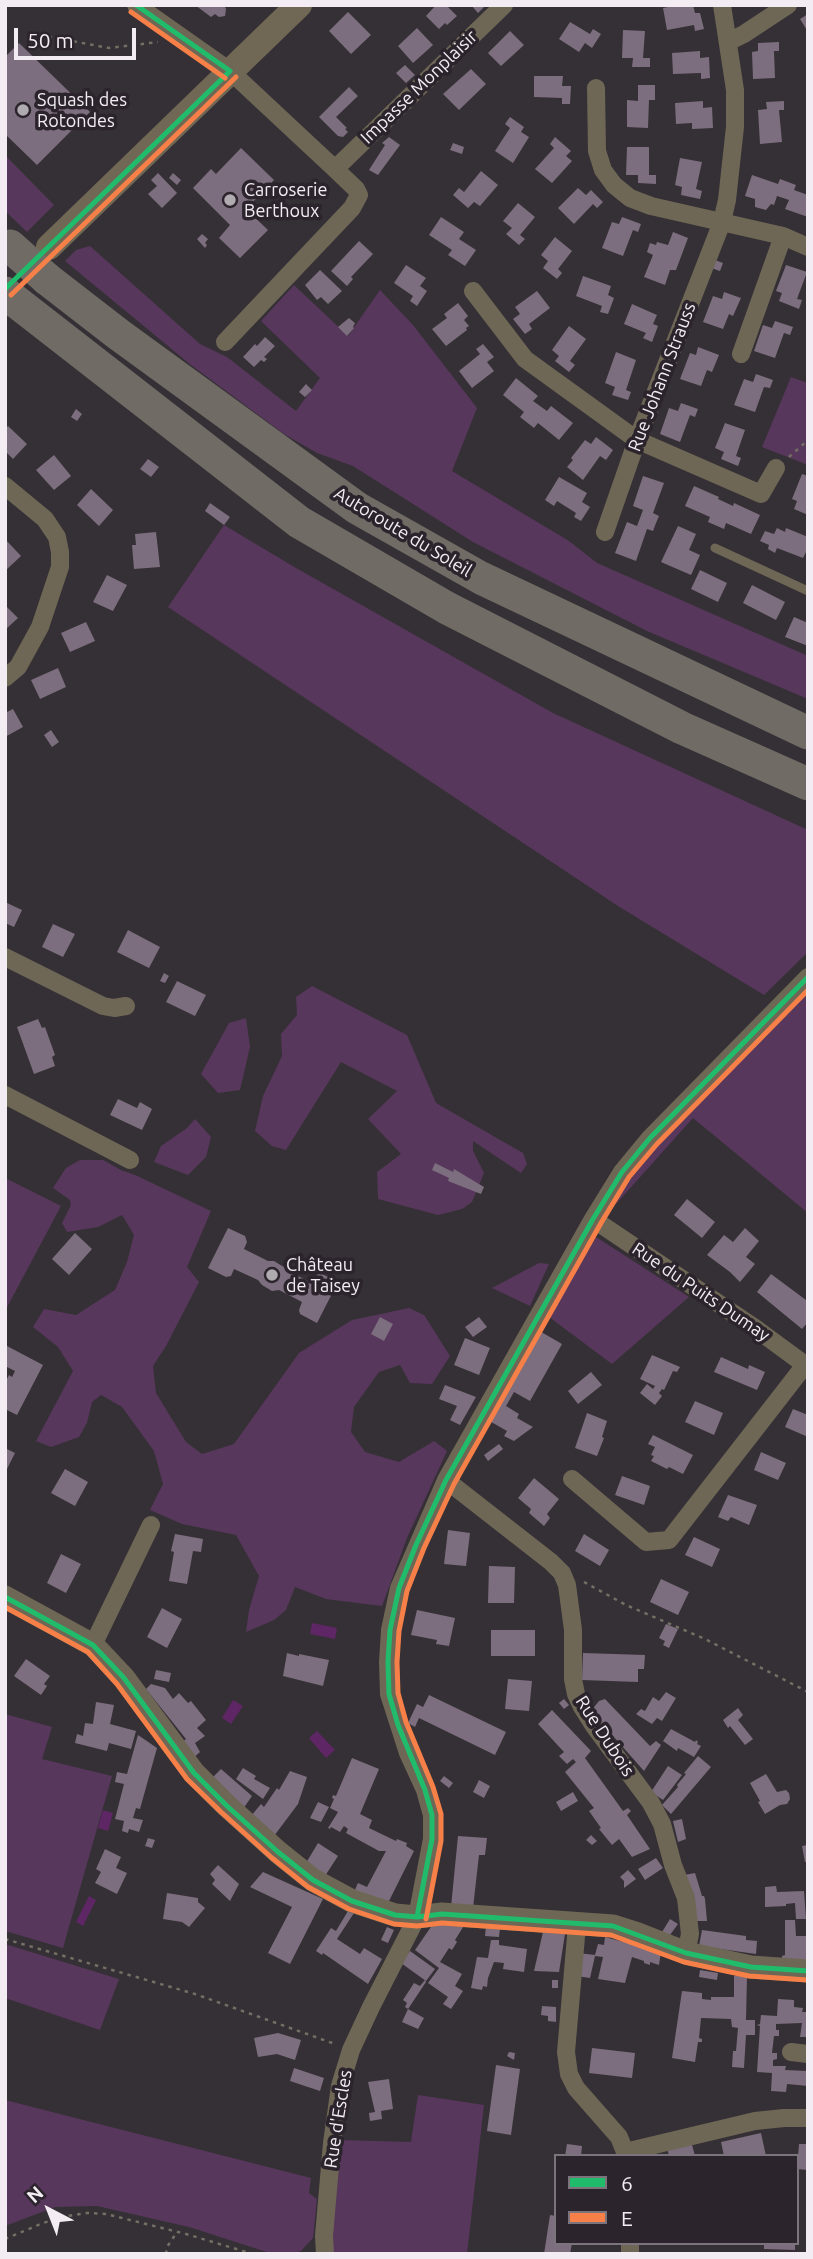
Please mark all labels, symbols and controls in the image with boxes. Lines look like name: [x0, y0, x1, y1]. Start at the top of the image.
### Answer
scale bar: [18, 14, 140, 58]
street label: Impasse Monplaisir: [356, 26, 482, 148]
text: 50 m: [27, 28, 74, 52]
place label: Squash des Rotondes: [37, 89, 127, 132]
marker: Squash des Rotondes: [15, 102, 31, 118]
place label: Carroserie Berthoux: [244, 179, 327, 222]
marker: Carroserie Berthoux: [222, 192, 238, 208]
street label: Rue Johann Strauss: [624, 300, 700, 454]
street label: Autoroute du Soleil: [330, 482, 476, 582]
street label: Rue du Puits Dumay: [628, 1238, 774, 1346]
place label: Château de Taisey: [286, 1254, 360, 1296]
marker: Château de Taisey: [264, 1267, 280, 1283]
street label: Rue Dubois: [571, 1692, 639, 1780]
street label: Rue d'Escles: [320, 2068, 356, 2170]
legend: [554, 2154, 799, 2245]
text: 6: [621, 2171, 633, 2195]
north arrow: [14, 2175, 84, 2245]
text: N: [22, 2181, 48, 2207]
text: E: [621, 2206, 633, 2230]

